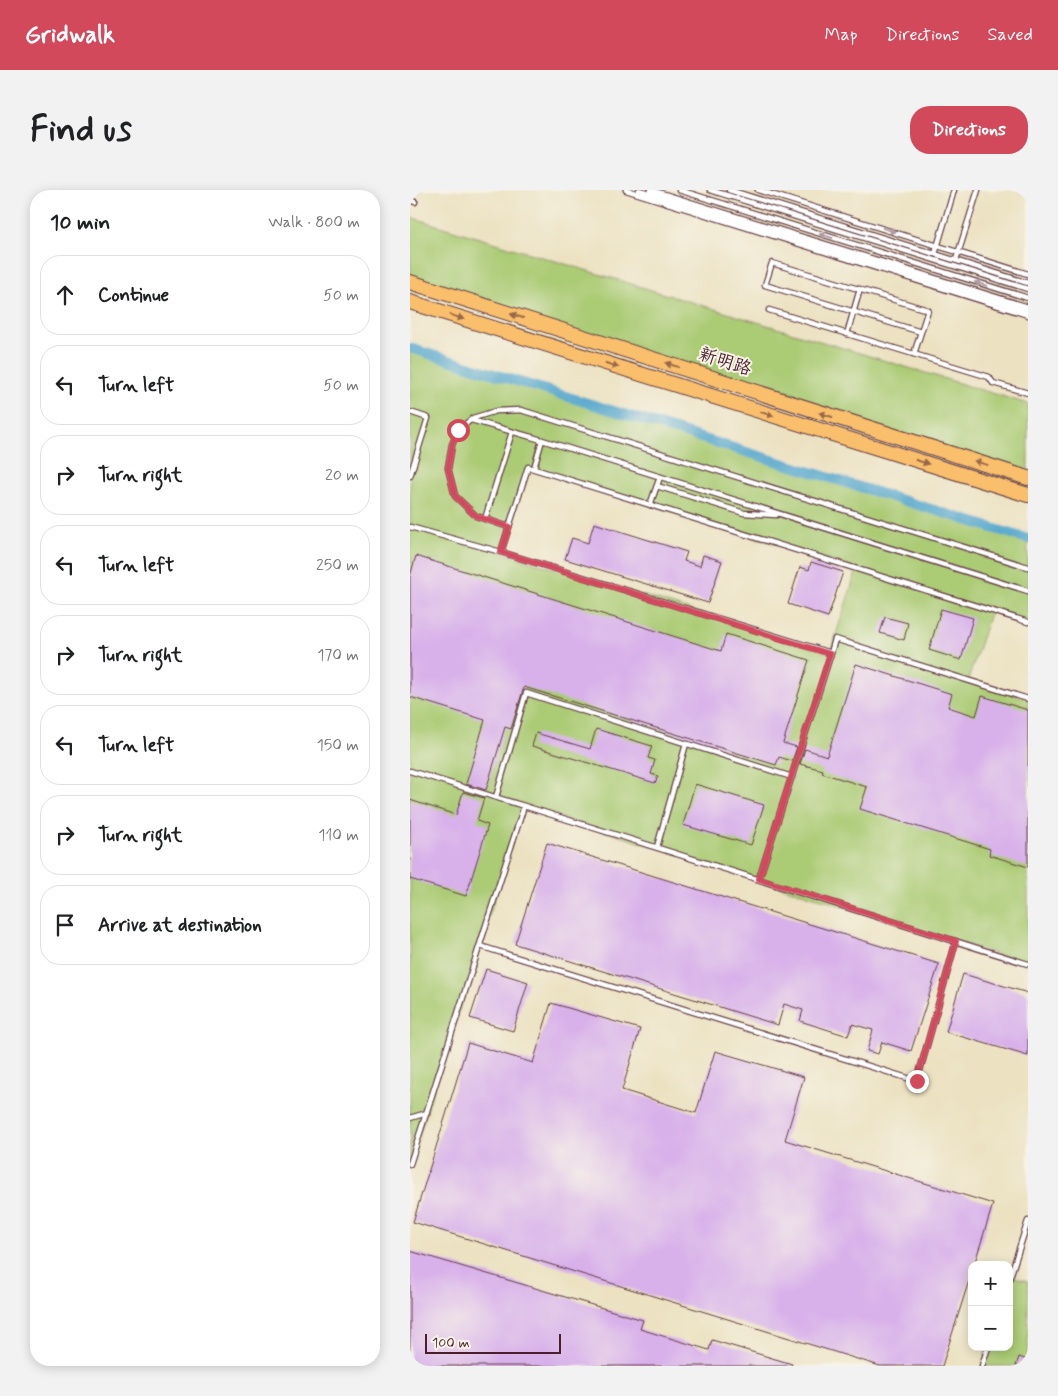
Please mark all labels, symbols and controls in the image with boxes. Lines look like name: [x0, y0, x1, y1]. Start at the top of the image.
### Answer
text: Gridwalk: [25, 20, 115, 51]
text: Map: [825, 23, 858, 47]
text: Directions: [886, 23, 960, 47]
text: Saved: [988, 23, 1033, 47]
button: Directions: [910, 106, 1028, 154]
text: Find us: [30, 107, 132, 153]
text: 10 min: [50, 209, 110, 237]
text: Walk · 800 m: [268, 212, 360, 233]
one-way arrow: [881, 227, 896, 235]
one-way arrow: [819, 231, 834, 239]
one-way arrow: [974, 279, 989, 287]
icon: ahead: [51, 281, 79, 309]
text: Continue: [98, 283, 169, 308]
text: 50 m: [323, 285, 359, 306]
one-way arrow: [509, 312, 524, 319]
one-way arrow: [449, 313, 464, 321]
street label: 新明路: [696, 342, 754, 382]
one-way arrow: [664, 361, 679, 369]
one-way arrow: [604, 362, 619, 369]
icon: left: [51, 371, 79, 399]
text: Turn left: [98, 373, 174, 398]
text: 50 m: [323, 375, 359, 396]
one-way arrow: [759, 410, 774, 418]
one-way arrow: [819, 410, 834, 418]
route start: [447, 419, 470, 442]
one-way arrow: [914, 459, 929, 466]
one-way arrow: [974, 459, 989, 466]
icon: right: [51, 461, 79, 489]
text: Turn right: [98, 463, 182, 488]
text: 20 m: [325, 465, 359, 486]
icon: left: [51, 551, 79, 579]
text: Turn left: [98, 553, 174, 578]
text: 250 m: [316, 555, 359, 576]
icon: right: [51, 641, 79, 669]
text: Turn right: [98, 643, 182, 668]
text: 170 m: [317, 645, 359, 666]
icon: left: [51, 731, 79, 759]
text: Turn left: [98, 733, 174, 758]
text: 150 m: [317, 735, 359, 756]
icon: right: [51, 821, 79, 849]
text: Turn right: [98, 823, 182, 848]
text: 110 m: [318, 825, 359, 846]
icon: arrive: [51, 911, 79, 939]
text: Arrive at destination: [98, 913, 262, 938]
route end: [906, 1070, 929, 1093]
map controls: [968, 1261, 1013, 1351]
button: +: [968, 1261, 1013, 1306]
button: −: [968, 1306, 1013, 1351]
scale bar: [425, 1331, 561, 1354]
text: 100 m: [432, 1334, 470, 1352]

